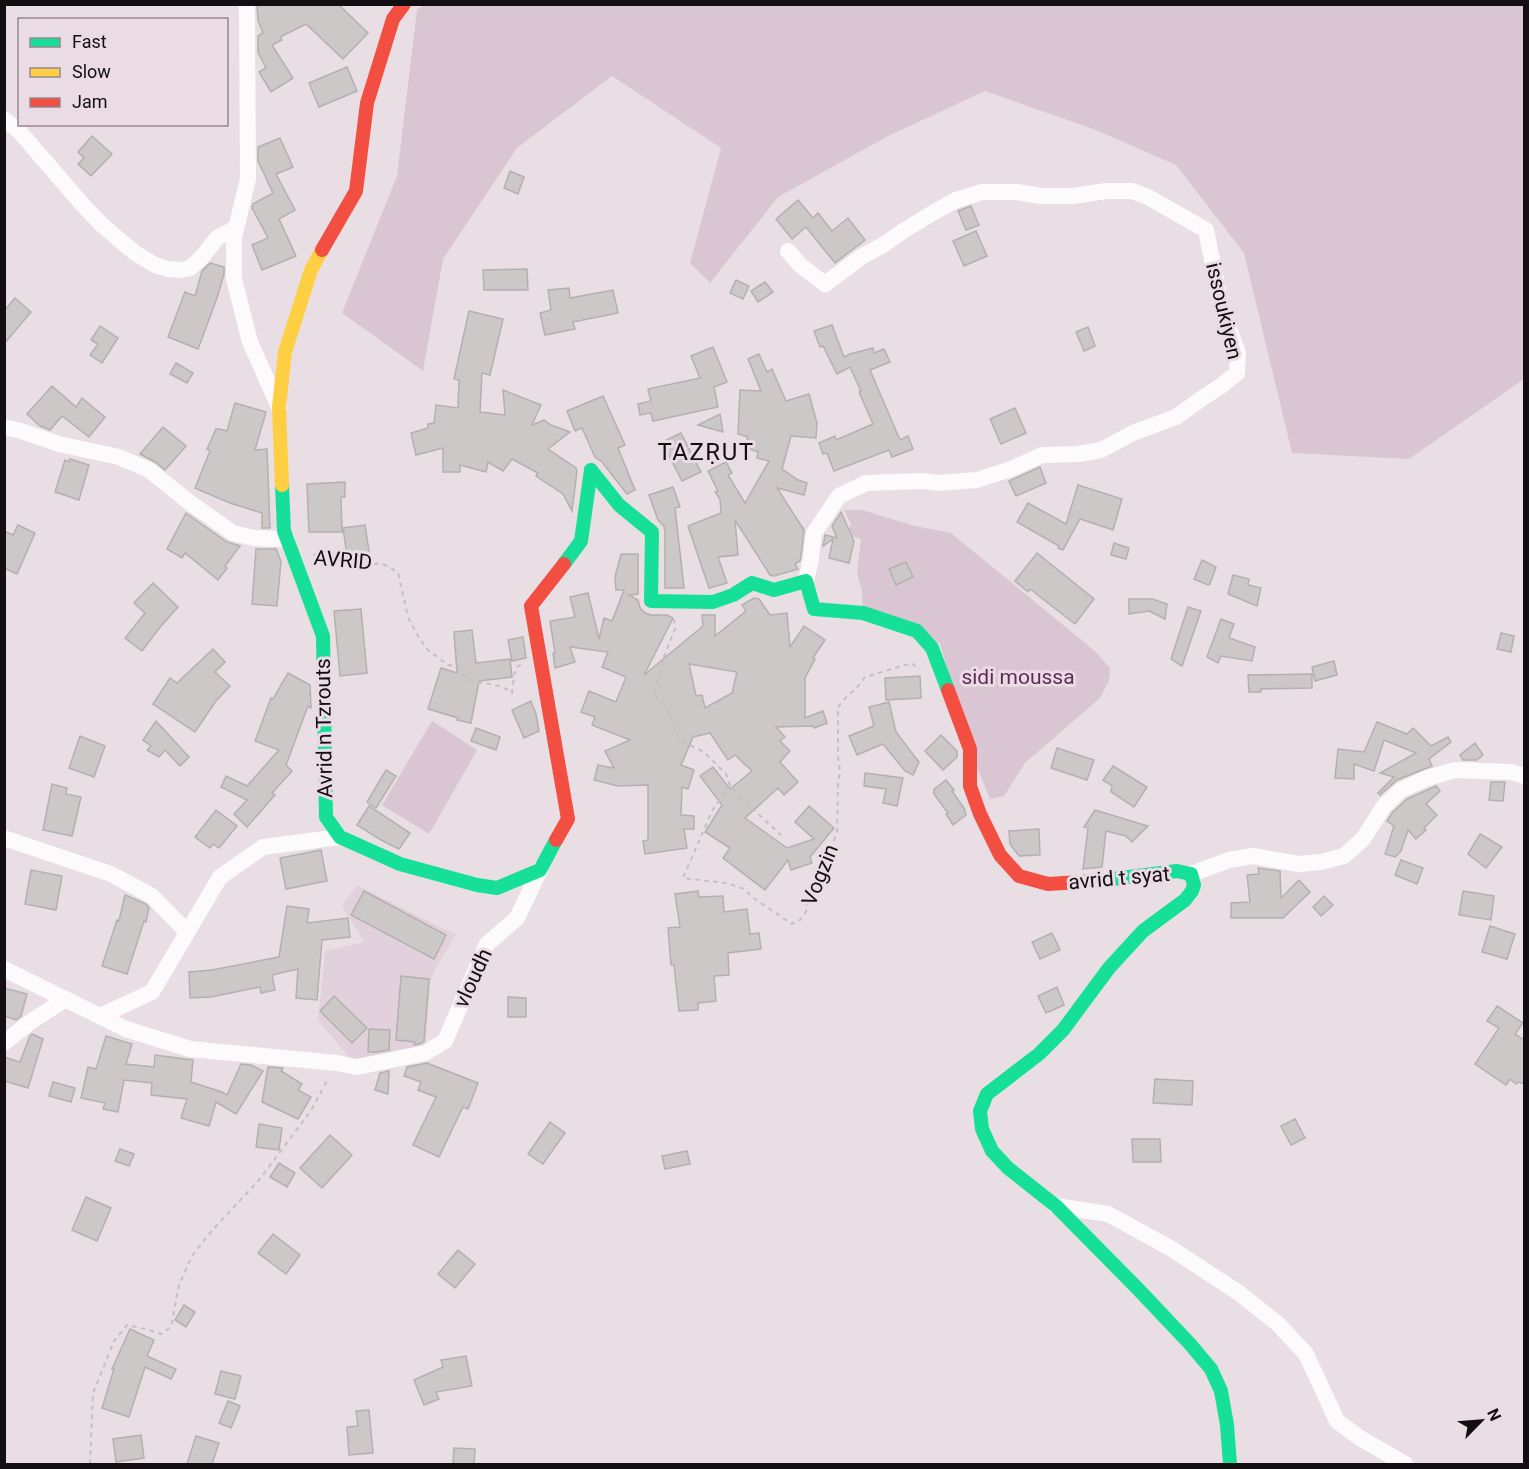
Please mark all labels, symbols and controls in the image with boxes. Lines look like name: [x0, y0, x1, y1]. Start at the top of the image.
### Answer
legend: [18, 18, 228, 126]
text: Fast: [72, 31, 107, 52]
text: Slow: [72, 61, 111, 82]
text: Jam: [72, 91, 108, 112]
street label: issoukiyen: [1201, 260, 1247, 362]
district label: TAZṚUT: [657, 438, 755, 466]
street label: AVRID: [313, 545, 373, 575]
street label: Avrid n Tzrouts: [311, 658, 337, 798]
park label: sidi moussa: [961, 665, 1075, 689]
street label: Vogzin: [797, 841, 843, 909]
street label: avrid t syat: [1067, 862, 1171, 894]
street label: vloudh: [449, 945, 497, 1011]
north arrow: [1451, 1391, 1511, 1451]
text: N: [1483, 1406, 1505, 1424]

